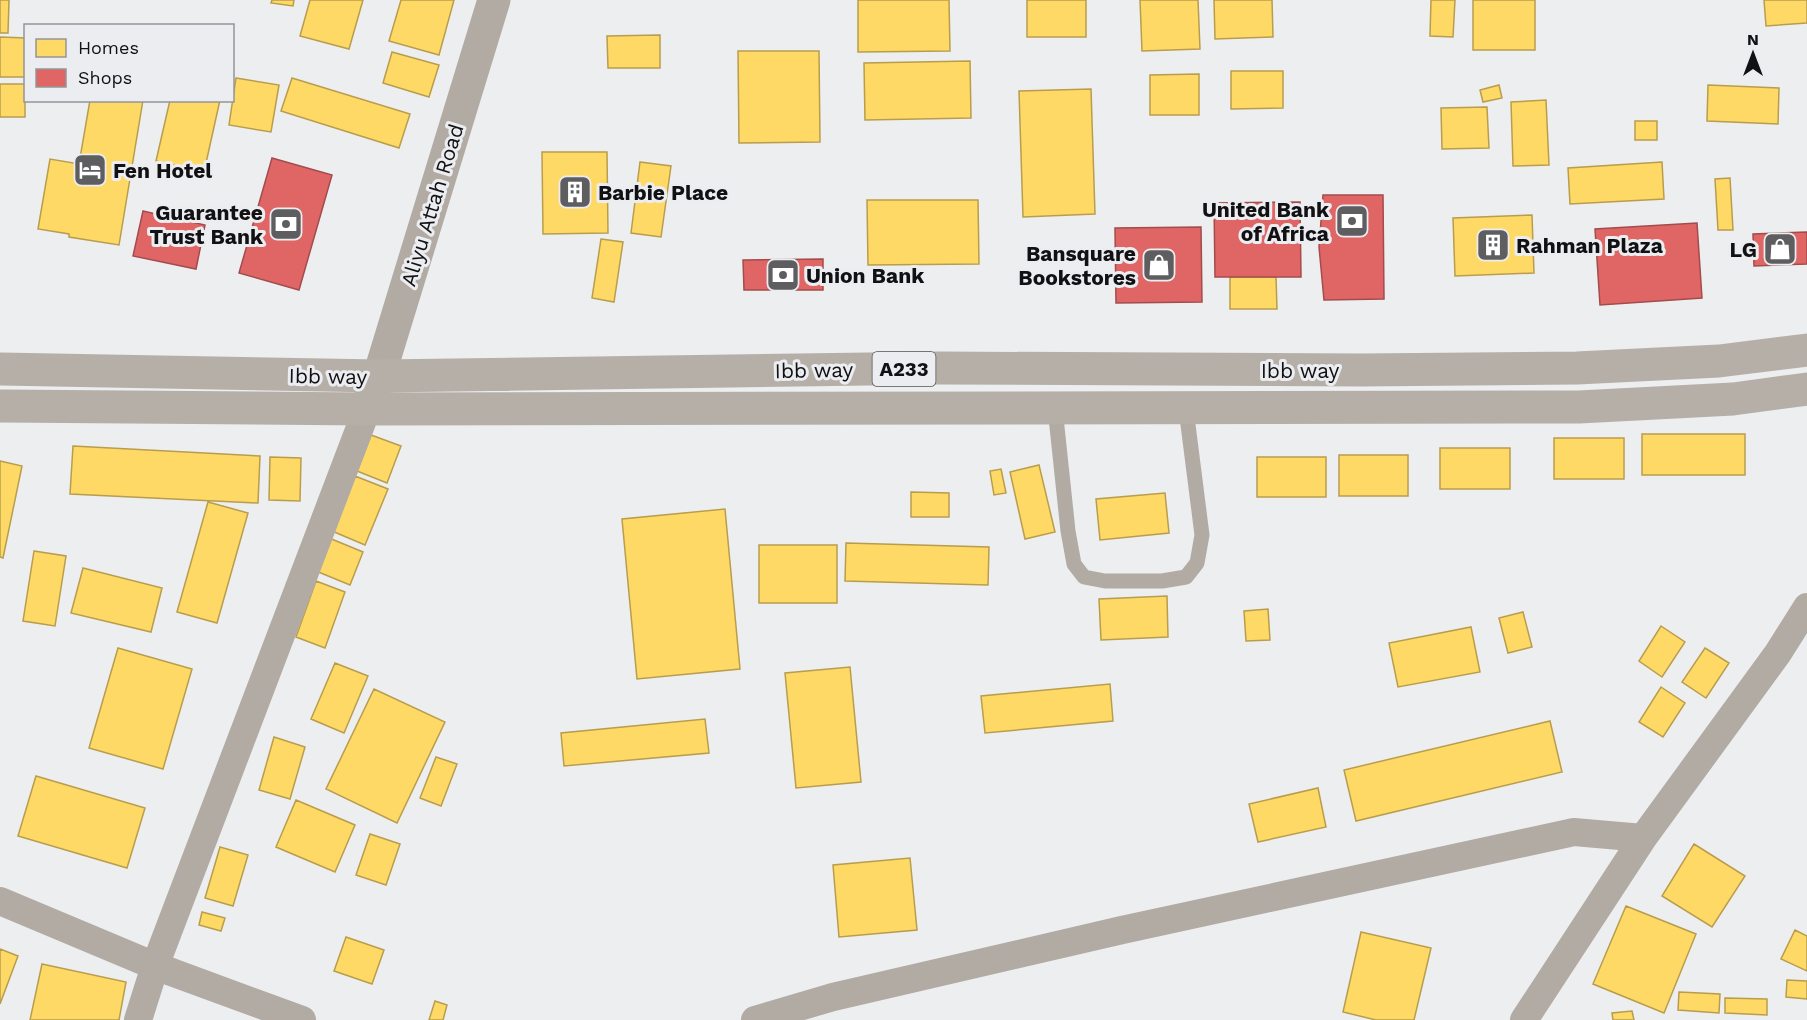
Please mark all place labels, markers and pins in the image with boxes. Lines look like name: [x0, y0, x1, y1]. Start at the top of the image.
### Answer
hotel icon: Fen Hotel: [72, 152, 108, 188]
place label: Fen Hotel: [113, 158, 212, 183]
building icon: Barbie Place: [557, 174, 593, 210]
place label: Barbie Place: [598, 180, 728, 205]
place label: United Bank of Africa: [1202, 197, 1330, 246]
place label: Guarantee Trust Bank: [150, 200, 264, 249]
bank icon: United Bank of Africa: [1334, 203, 1370, 239]
bank icon: Guarantee Trust Bank: [268, 206, 304, 242]
building icon: Rahman Plaza: [1475, 227, 1511, 263]
shop icon: LG: [1762, 231, 1798, 267]
place label: Rahman Plaza: [1516, 233, 1664, 258]
place label: LG: [1730, 237, 1757, 262]
place label: Bansquare Bookstores: [1018, 241, 1136, 290]
shop icon: Bansquare Bookstores: [1141, 247, 1177, 283]
bank icon: Union Bank: [765, 257, 801, 293]
place label: Union Bank: [806, 263, 925, 288]

